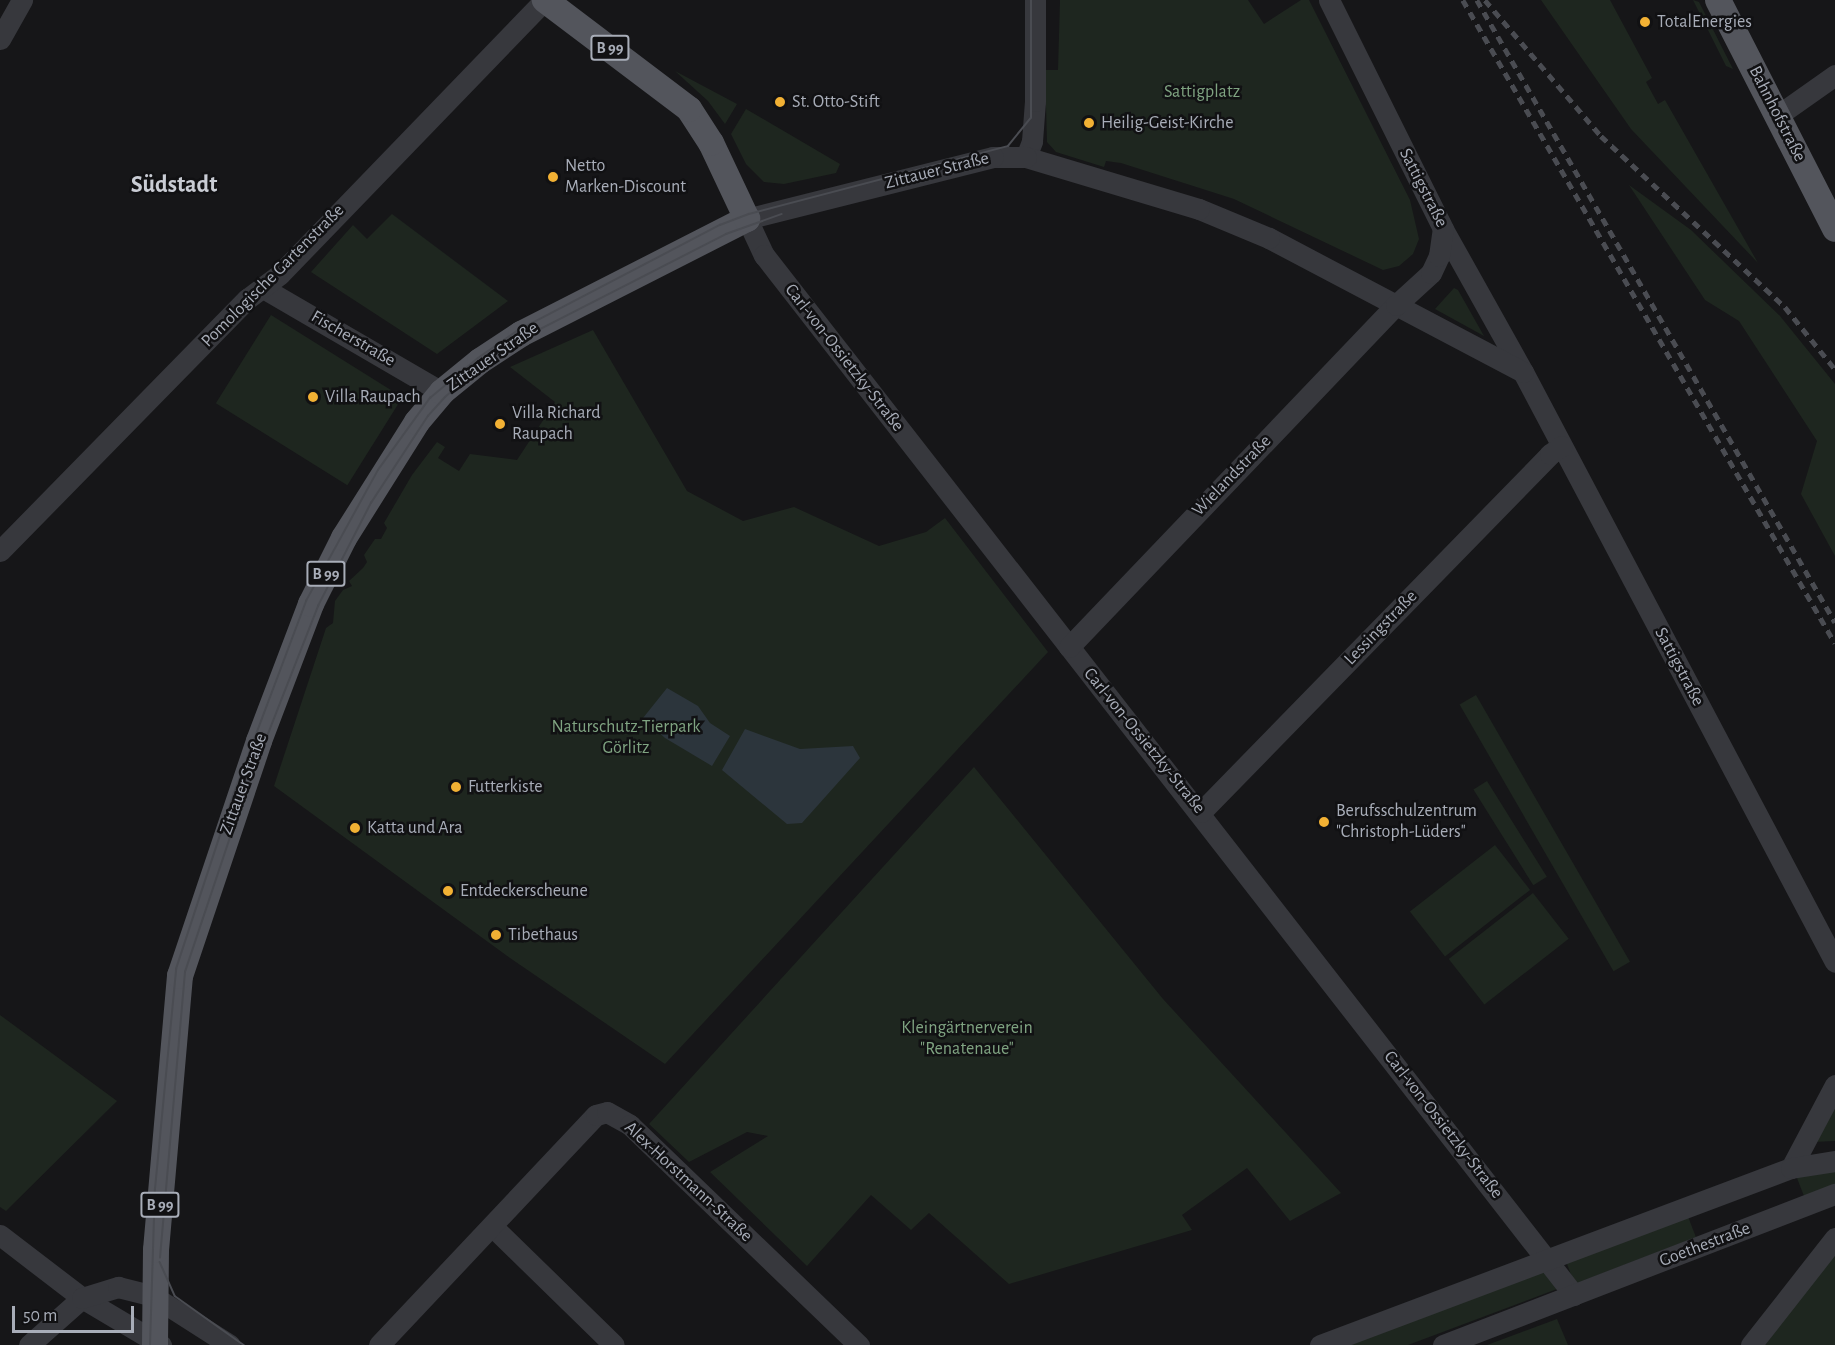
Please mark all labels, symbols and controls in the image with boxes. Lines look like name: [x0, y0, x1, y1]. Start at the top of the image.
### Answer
place label: TotalEnergies: [1657, 11, 1752, 33]
marker: TotalEnergies: [1638, 15, 1652, 29]
road number: B 99: [589, 35, 631, 61]
street label: Bahnhofstraße: [1744, 63, 1810, 165]
park label: Sattigplatz: [1164, 81, 1240, 103]
place label: St. Otto-Stift: [792, 91, 880, 113]
marker: St. Otto-Stift: [773, 95, 787, 109]
place label: Heilig-Geist-Kirche: [1101, 112, 1234, 134]
marker: Heilig-Geist-Kirche: [1082, 116, 1096, 130]
street label: Sattigstraße: [1394, 145, 1452, 231]
street label: Zittauer Straße: [883, 148, 991, 194]
place label: Netto Marken-Discount: [565, 156, 686, 198]
marker: Netto Marken-Discount: [546, 170, 560, 184]
district label: Südstadt: [131, 172, 217, 200]
street label: Pomologische Gartenstraße: [197, 200, 349, 352]
street label: Carl-von-Ossietzky-Straße: [780, 280, 908, 436]
street label: Fischerstraße: [307, 306, 399, 372]
street label: Zittauer Straße: [443, 318, 543, 396]
place label: Villa Raupach: [325, 386, 421, 408]
marker: Villa Raupach: [306, 390, 320, 404]
place label: Villa Richard Raupach: [512, 403, 601, 446]
marker: Villa Richard Raupach: [493, 417, 507, 431]
street label: Wielandstraße: [1188, 431, 1276, 521]
road number: B 99: [305, 561, 347, 587]
street label: Lessingstraße: [1340, 586, 1422, 670]
street label: Sattigstraße: [1649, 624, 1709, 710]
street label: Carl-von-Ossietzky-Straße: [1078, 664, 1210, 818]
park label: Naturschutz-Tierpark Görlitz: [552, 717, 700, 760]
street label: Zittauer Straße: [216, 730, 272, 838]
place label: Futterkiste: [468, 776, 543, 798]
marker: Futterkiste: [449, 780, 463, 794]
place label: Berufsschulzentrum "Christoph-Lüders": [1336, 801, 1477, 844]
marker: Berufsschulzentrum "Christoph-Lüders": [1317, 815, 1331, 829]
place label: Katta und Ara: [367, 817, 463, 839]
marker: Katta und Ara: [348, 821, 362, 835]
place label: Entdeckerscheune: [460, 880, 588, 902]
marker: Entdeckerscheune: [441, 884, 455, 898]
place label: Tibethaus: [508, 924, 578, 946]
marker: Tibethaus: [489, 928, 503, 942]
park label: Kleingärtnerverein "Renatenaue": [901, 1018, 1033, 1060]
street label: Carl-von-Ossietzky-Straße: [1379, 1047, 1507, 1203]
street label: Alex-Horstmann-Straße: [620, 1117, 756, 1247]
road number: B 99: [139, 1192, 181, 1218]
street label: Goethestraße: [1657, 1218, 1753, 1272]
scale bar: [15, 1294, 136, 1332]
text: 50 m: [23, 1307, 57, 1325]

